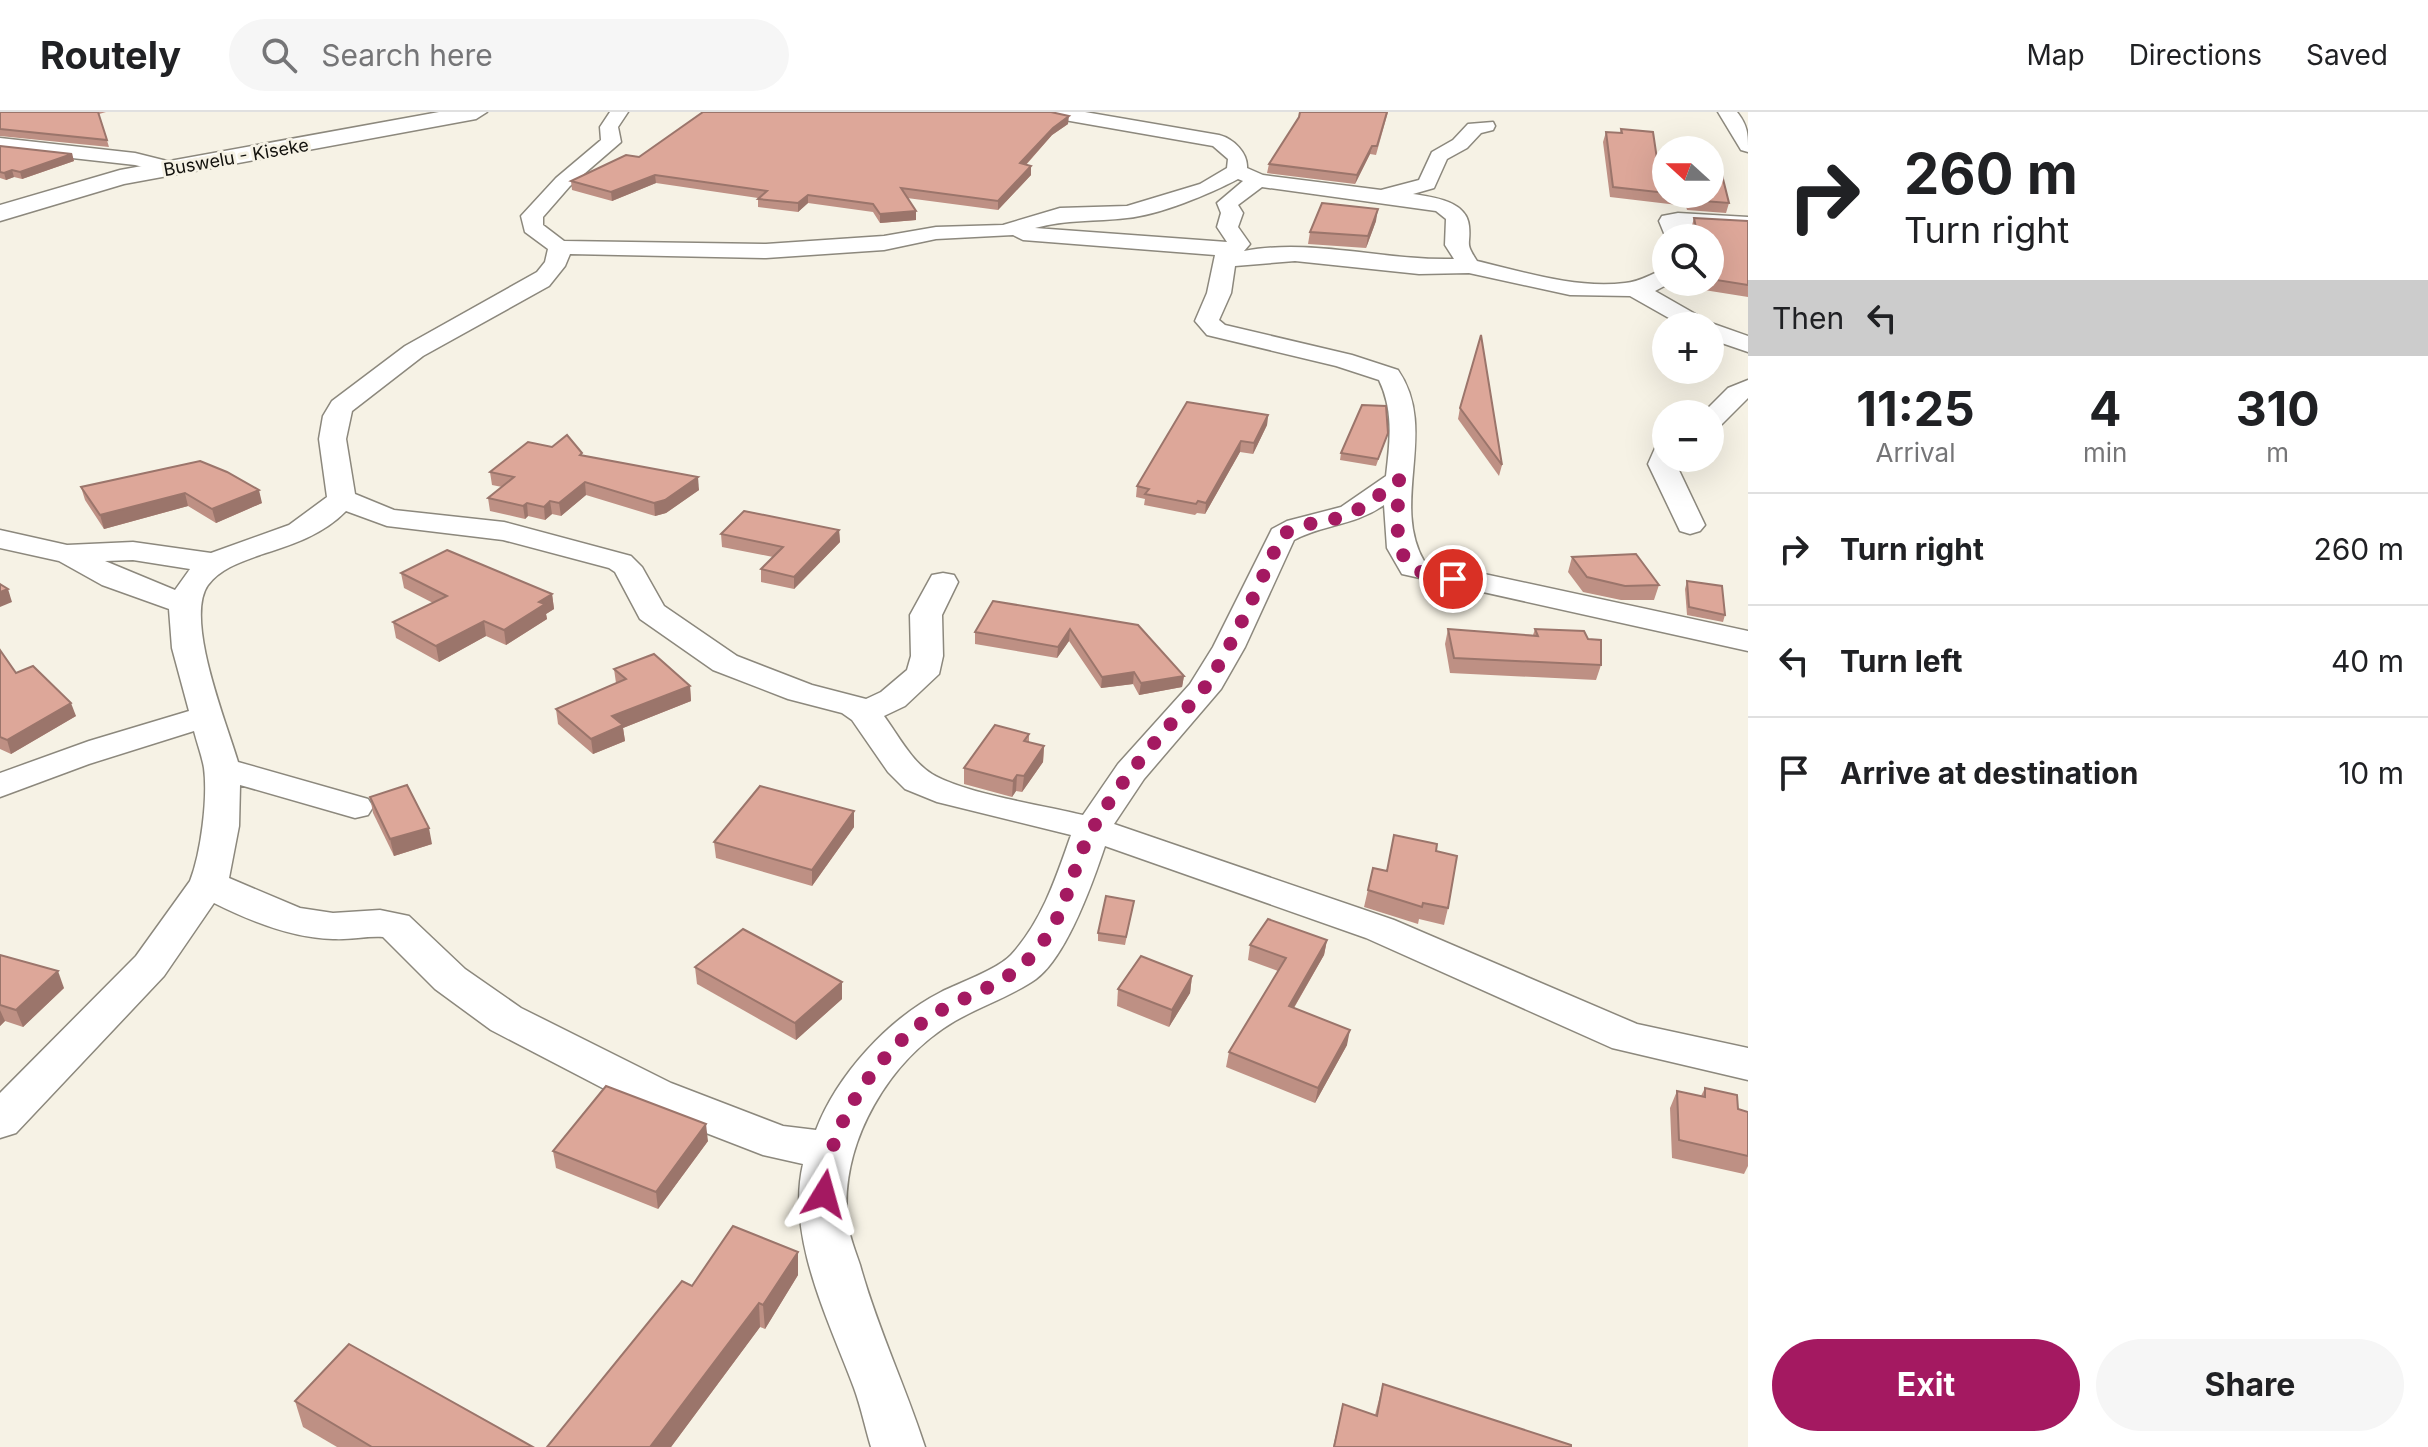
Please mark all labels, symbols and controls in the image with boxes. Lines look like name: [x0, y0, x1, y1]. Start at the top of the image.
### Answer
search box: [229, 19, 789, 91]
text: Routely: [40, 32, 181, 78]
icon: search: [257, 33, 301, 77]
text: Search here: [321, 37, 493, 73]
text: Map: [2026, 38, 2085, 72]
text: Directions: [2129, 38, 2262, 72]
text: Saved: [2306, 38, 2388, 72]
street label: Buswelu - Kiseke: [162, 134, 310, 180]
north arrow: [1652, 136, 1724, 208]
map controls: [1652, 136, 1724, 472]
text: 260 m: [1904, 140, 2078, 208]
icon: right: [1772, 144, 1876, 248]
text: Turn right: [1904, 208, 2069, 252]
button: search: [1652, 224, 1724, 296]
icon: left: [1860, 296, 1904, 340]
text: Then: [1772, 300, 1844, 336]
button: +: [1652, 312, 1724, 384]
text: 11:25: [1856, 379, 1975, 438]
text: 4: [2089, 379, 2121, 438]
text: 310: [2236, 379, 2320, 438]
button: −: [1652, 400, 1724, 472]
text: Arrival: [1875, 437, 1955, 468]
text: min: [2083, 437, 2127, 468]
text: m: [2266, 437, 2289, 468]
icon: right: [1772, 527, 1816, 571]
text: Turn right: [1840, 531, 1984, 567]
text: 260 m: [2313, 531, 2404, 567]
pin: [1419, 545, 1487, 613]
icon: arrive: [1431, 557, 1475, 601]
icon: left: [1772, 639, 1816, 683]
text: Turn left: [1840, 643, 1962, 679]
text: 40 m: [2331, 643, 2404, 679]
icon: arrive: [1772, 751, 1816, 795]
text: Arrive at destination: [1840, 755, 2138, 791]
text: 10 m: [2338, 755, 2404, 791]
position arrow: [782, 1152, 866, 1236]
button: Exit: [1772, 1339, 2080, 1431]
button: Share: [2096, 1339, 2404, 1431]

